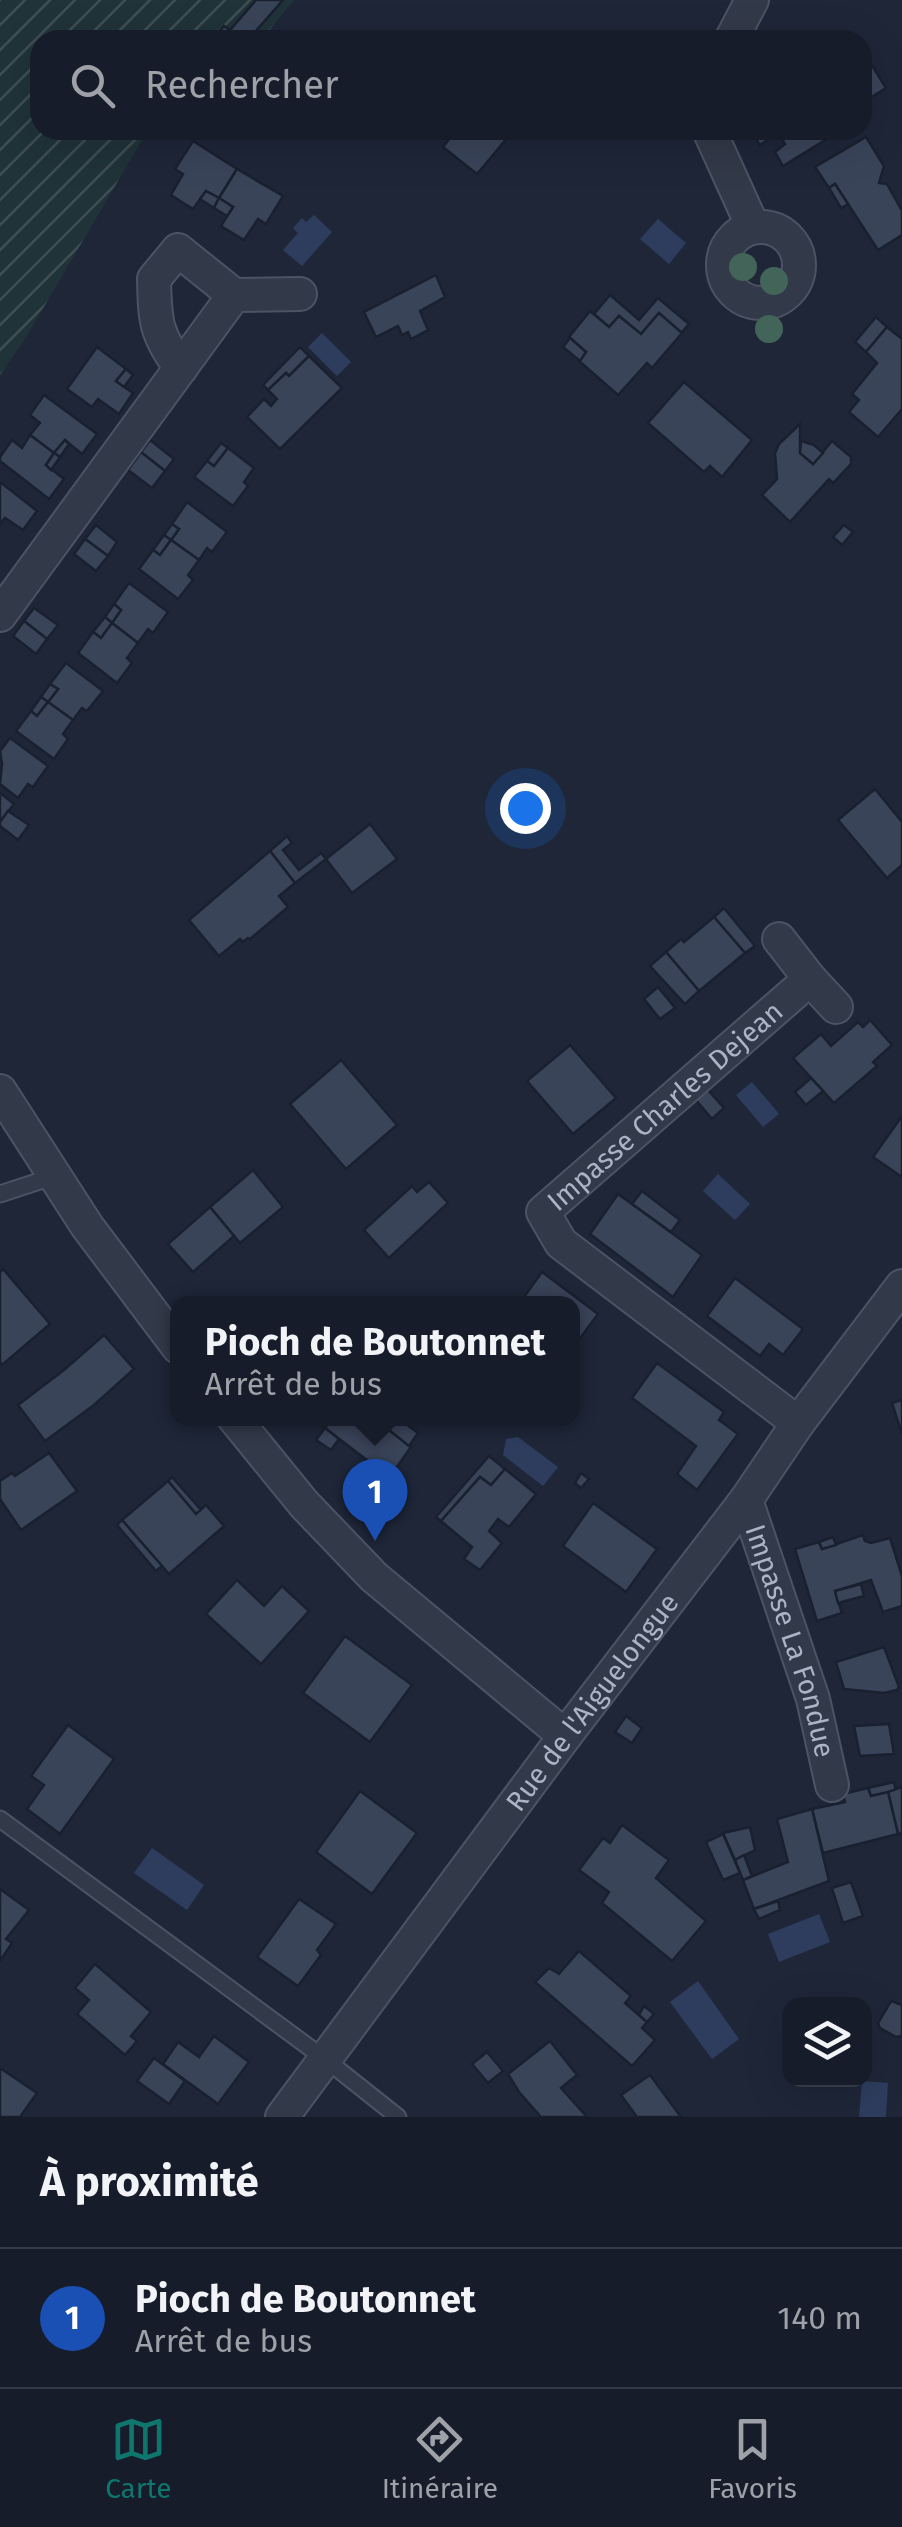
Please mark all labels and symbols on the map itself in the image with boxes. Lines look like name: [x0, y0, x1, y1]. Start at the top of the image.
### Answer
your location: [500, 783, 551, 834]
street label: Impasse Charles Dejean: [541, 995, 790, 1218]
pin: 1: [342, 1458, 408, 1541]
street label: Impasse La Fondue: [738, 1520, 841, 1760]
street label: Rue de l'Aiguelongue: [499, 1587, 686, 1818]

